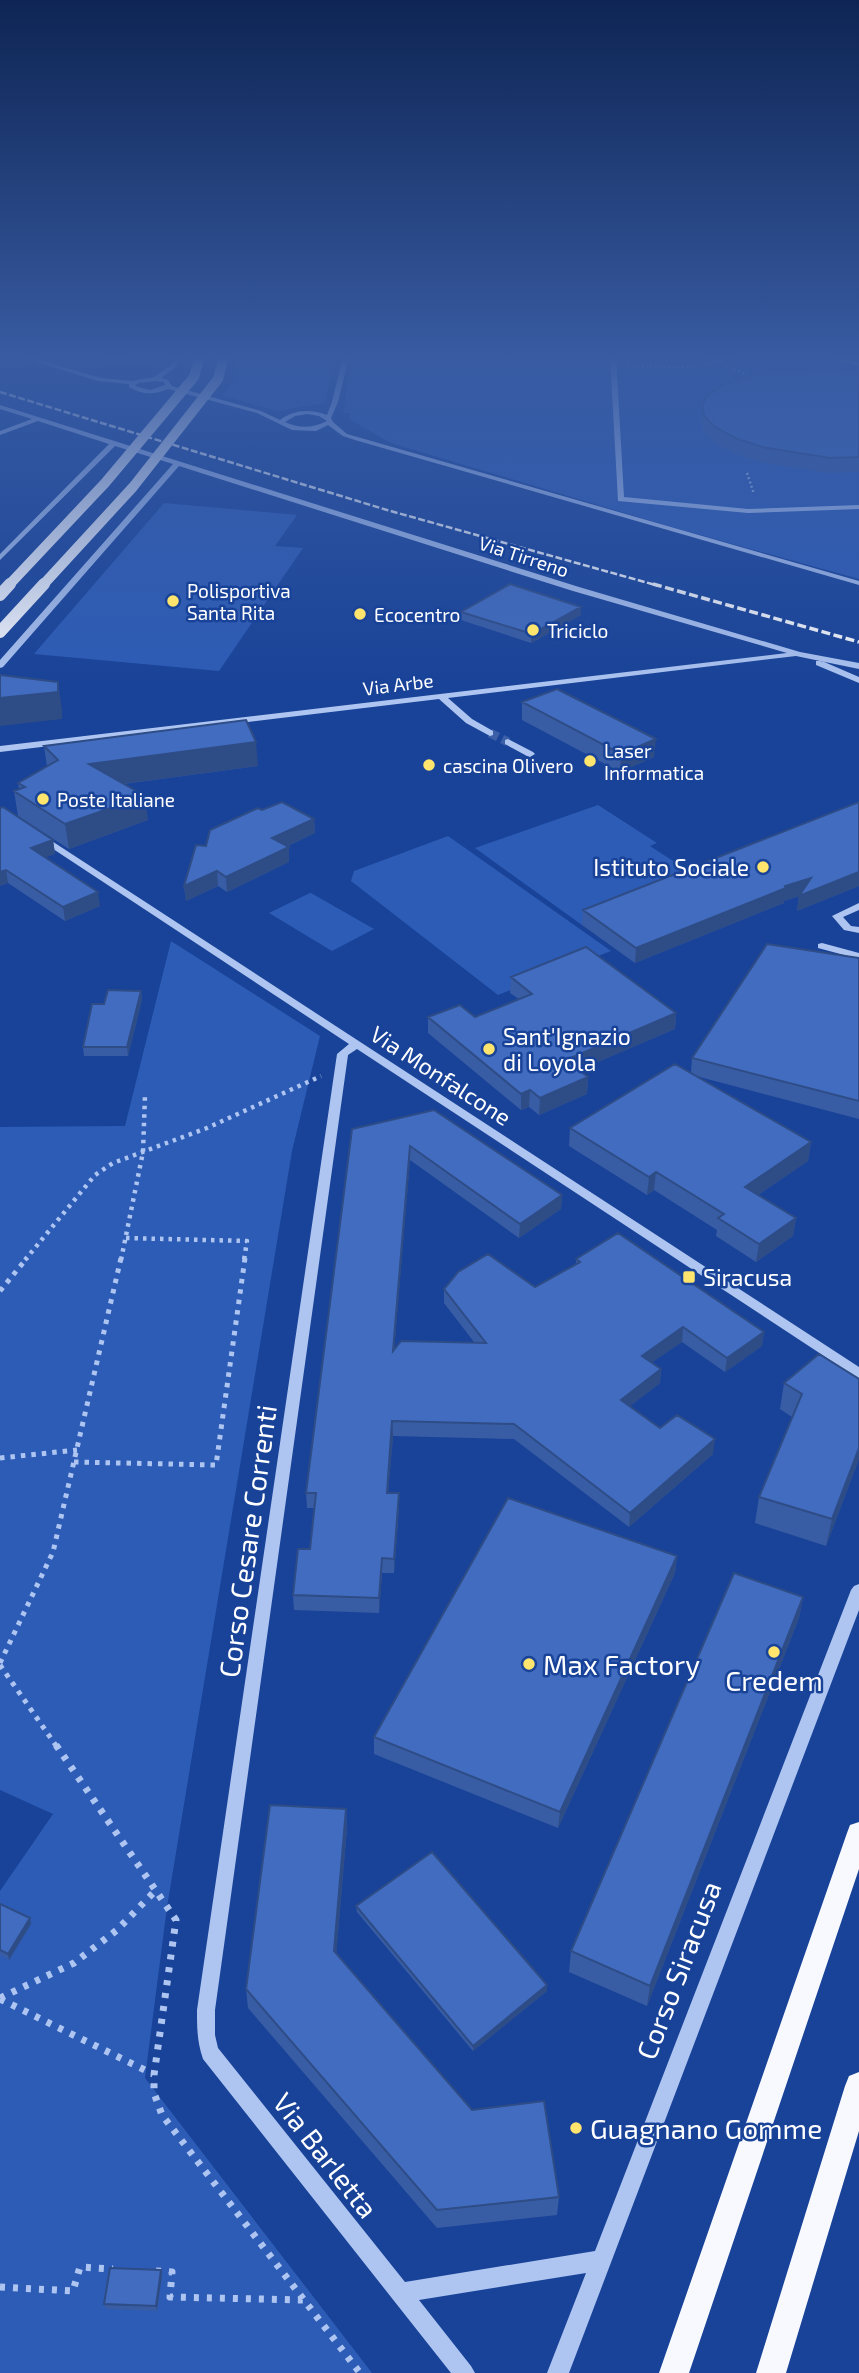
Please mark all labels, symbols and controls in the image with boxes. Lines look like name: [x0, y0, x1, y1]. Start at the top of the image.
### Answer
street label: Via Tirreno: [476, 531, 572, 581]
place label: Polisportiva Santa Rita: [187, 579, 291, 624]
marker: Polisportiva Santa Rita: [165, 593, 181, 609]
place label: Ecocentro: [374, 603, 460, 626]
marker: Ecocentro: [352, 606, 368, 622]
place label: Triciclo: [547, 619, 608, 642]
marker: Triciclo: [525, 622, 541, 638]
street label: Via Arbe: [361, 668, 435, 700]
place label: Laser Informatica: [604, 739, 704, 784]
marker: Laser Informatica: [582, 753, 598, 769]
place label: cascina Olivero: [443, 754, 573, 777]
marker: cascina Olivero: [421, 757, 437, 773]
place label: Poste Italiane: [57, 788, 175, 811]
marker: Poste Italiane: [35, 791, 51, 807]
place label: Istituto Sociale: [593, 853, 749, 881]
marker: Istituto Sociale: [755, 859, 771, 875]
street label: Via Monfalcone: [365, 1019, 517, 1131]
place label: Sant'Ignazio di Loyola: [503, 1022, 631, 1076]
marker: Sant'Ignazio di Loyola: [481, 1041, 497, 1057]
place label: Siracusa: [703, 1263, 792, 1291]
marker: Siracusa: [681, 1269, 697, 1285]
street label: Corso Cesare Correnti: [211, 1402, 283, 1680]
marker: Credem: [766, 1644, 782, 1660]
place label: Max Factory: [543, 1647, 700, 1681]
marker: Max Factory: [521, 1656, 537, 1672]
place label: Credem: [725, 1663, 823, 1697]
street label: Corso Siracusa: [628, 1876, 728, 2064]
street label: Via Barletta: [267, 2086, 385, 2224]
place label: Guagnano Gomme: [590, 2111, 822, 2145]
marker: Guagnano Gomme: [568, 2120, 584, 2136]

